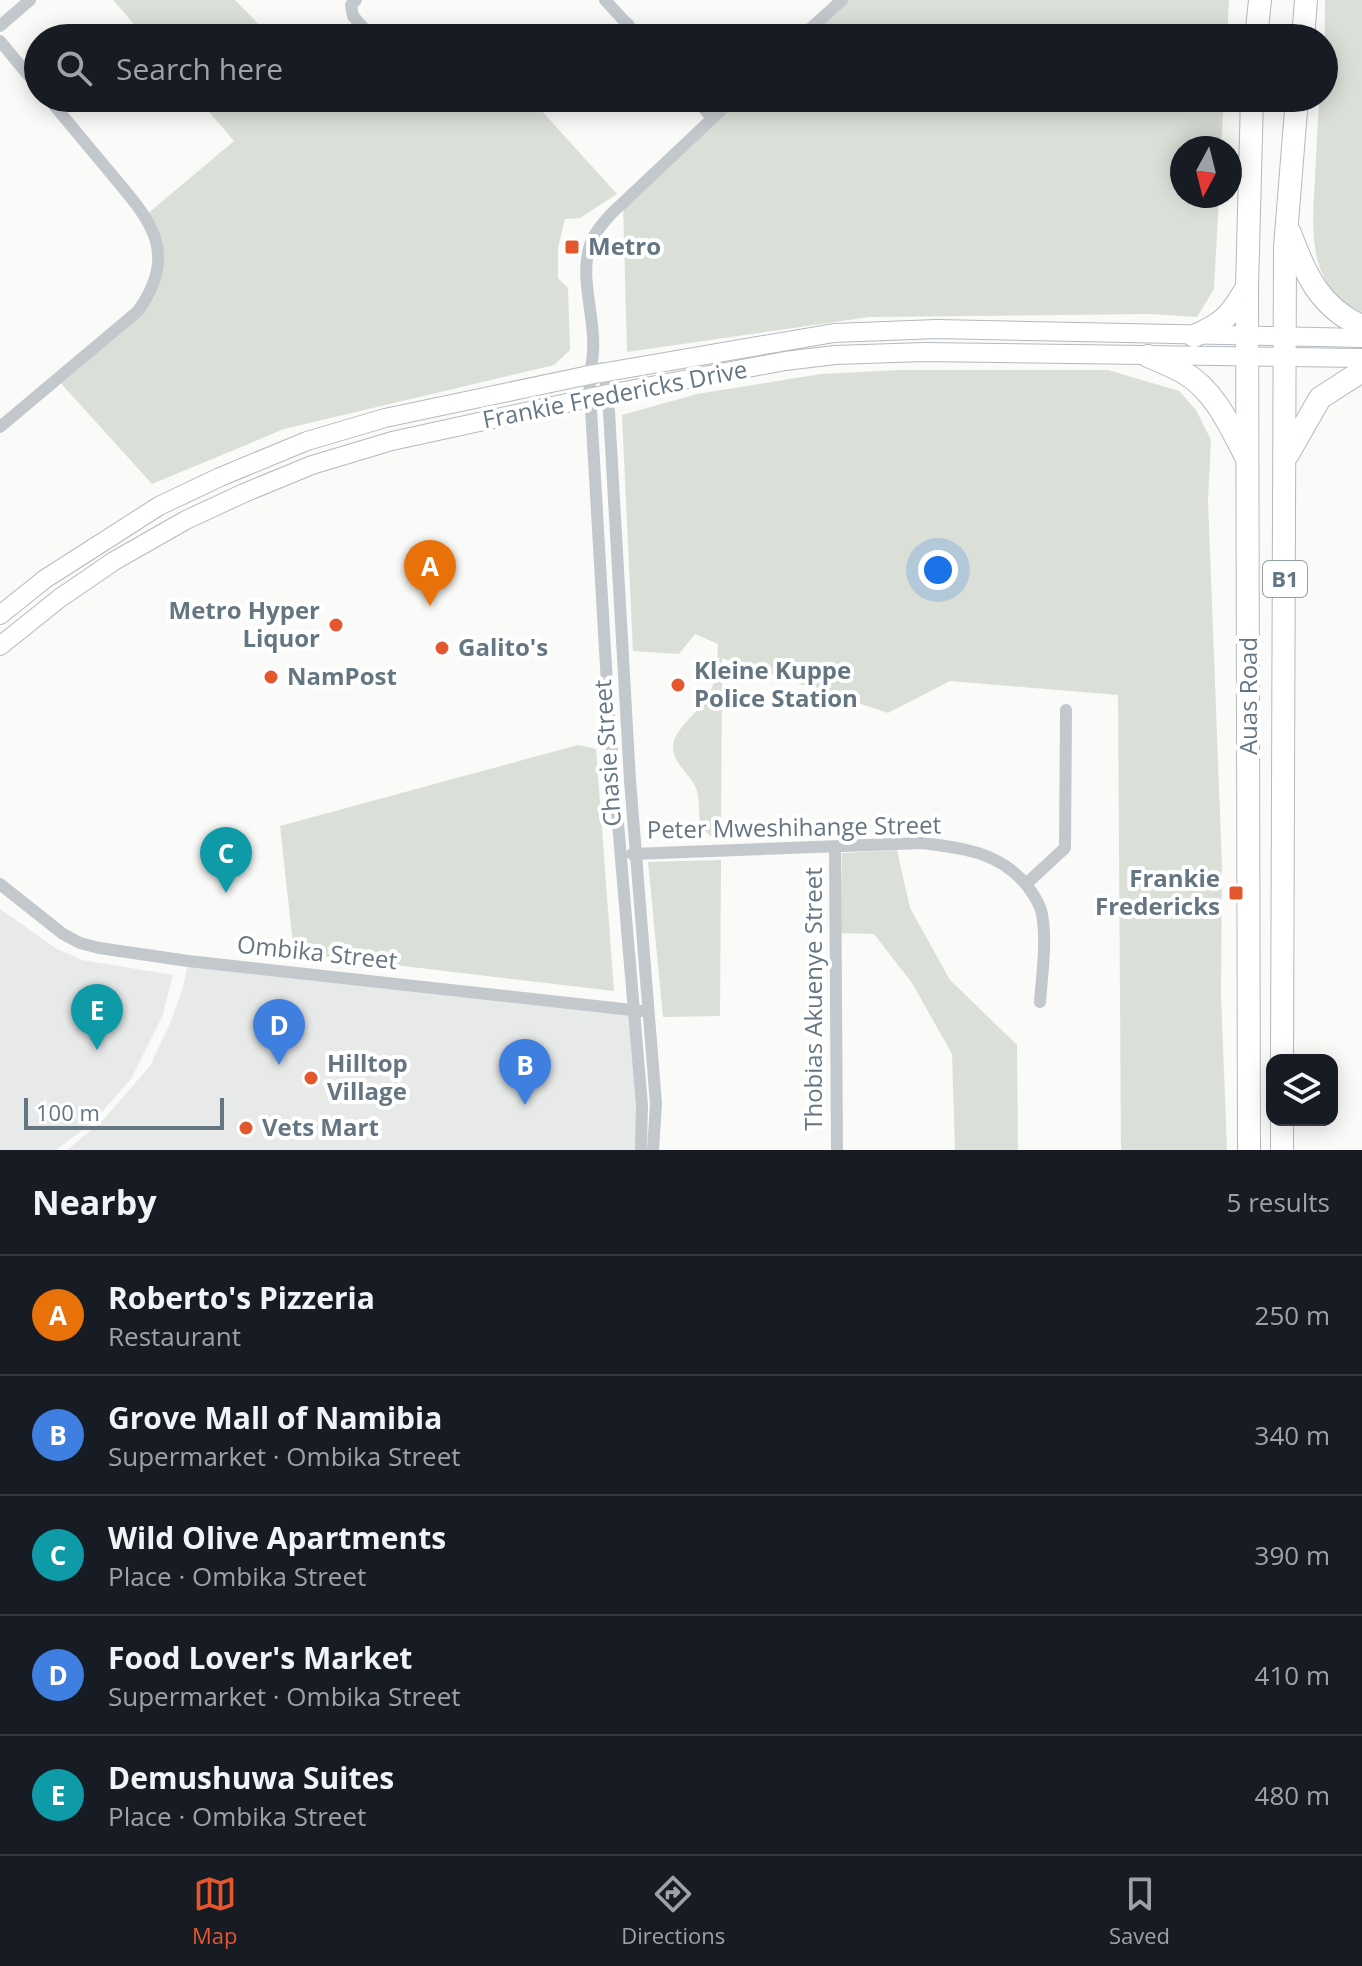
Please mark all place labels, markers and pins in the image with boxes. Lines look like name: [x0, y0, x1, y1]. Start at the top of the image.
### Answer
place label: Metro: [588, 229, 661, 262]
marker: Metro: [563, 238, 581, 256]
pin: A: [404, 540, 456, 606]
place label: Metro Hyper Liquor: [169, 593, 320, 654]
marker: Metro Hyper Liquor: [327, 616, 345, 634]
place label: Galito's: [458, 630, 548, 663]
marker: Galito's: [433, 639, 451, 657]
place label: Kleine Kuppe Police Station: [694, 653, 858, 714]
place label: NamPost: [287, 659, 397, 692]
marker: NamPost: [262, 668, 280, 686]
marker: Kleine Kuppe Police Station: [669, 676, 687, 694]
pin: C: [200, 827, 252, 893]
place label: Frankie Fredericks: [1095, 861, 1220, 922]
marker: Frankie Fredericks: [1227, 884, 1245, 902]
pin: E: [71, 984, 123, 1050]
pin: D: [253, 999, 305, 1065]
pin: B: [499, 1039, 551, 1105]
place label: Hilltop Village: [327, 1046, 408, 1107]
marker: Hilltop Village: [302, 1069, 320, 1087]
place label: Vets Mart: [262, 1110, 379, 1143]
marker: Vets Mart: [237, 1119, 255, 1137]

